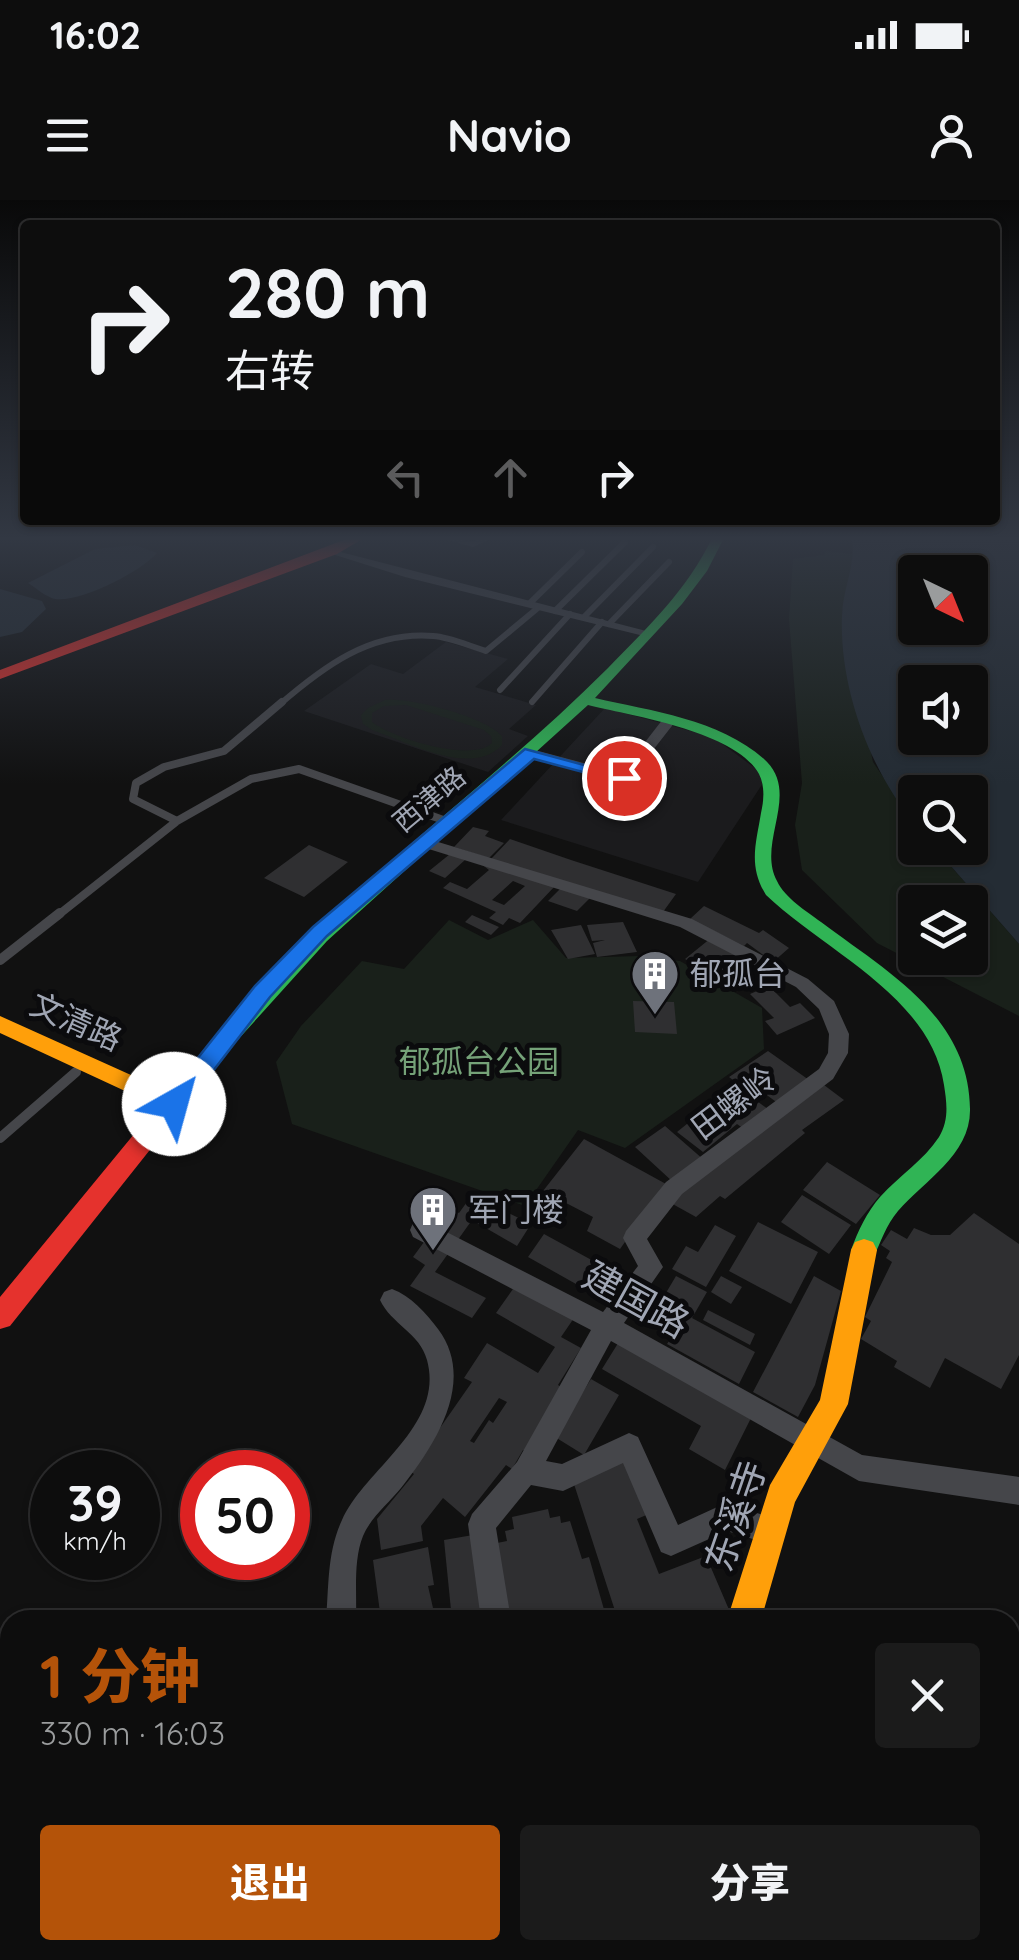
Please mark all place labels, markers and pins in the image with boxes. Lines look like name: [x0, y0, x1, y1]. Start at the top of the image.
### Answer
pin: [582, 736, 667, 821]
building icon: 郁孤台: [629, 948, 681, 1016]
place label: 郁孤台: [690, 953, 786, 993]
building icon: 军门楼: [407, 1184, 459, 1252]
place label: 军门楼: [468, 1189, 564, 1229]

